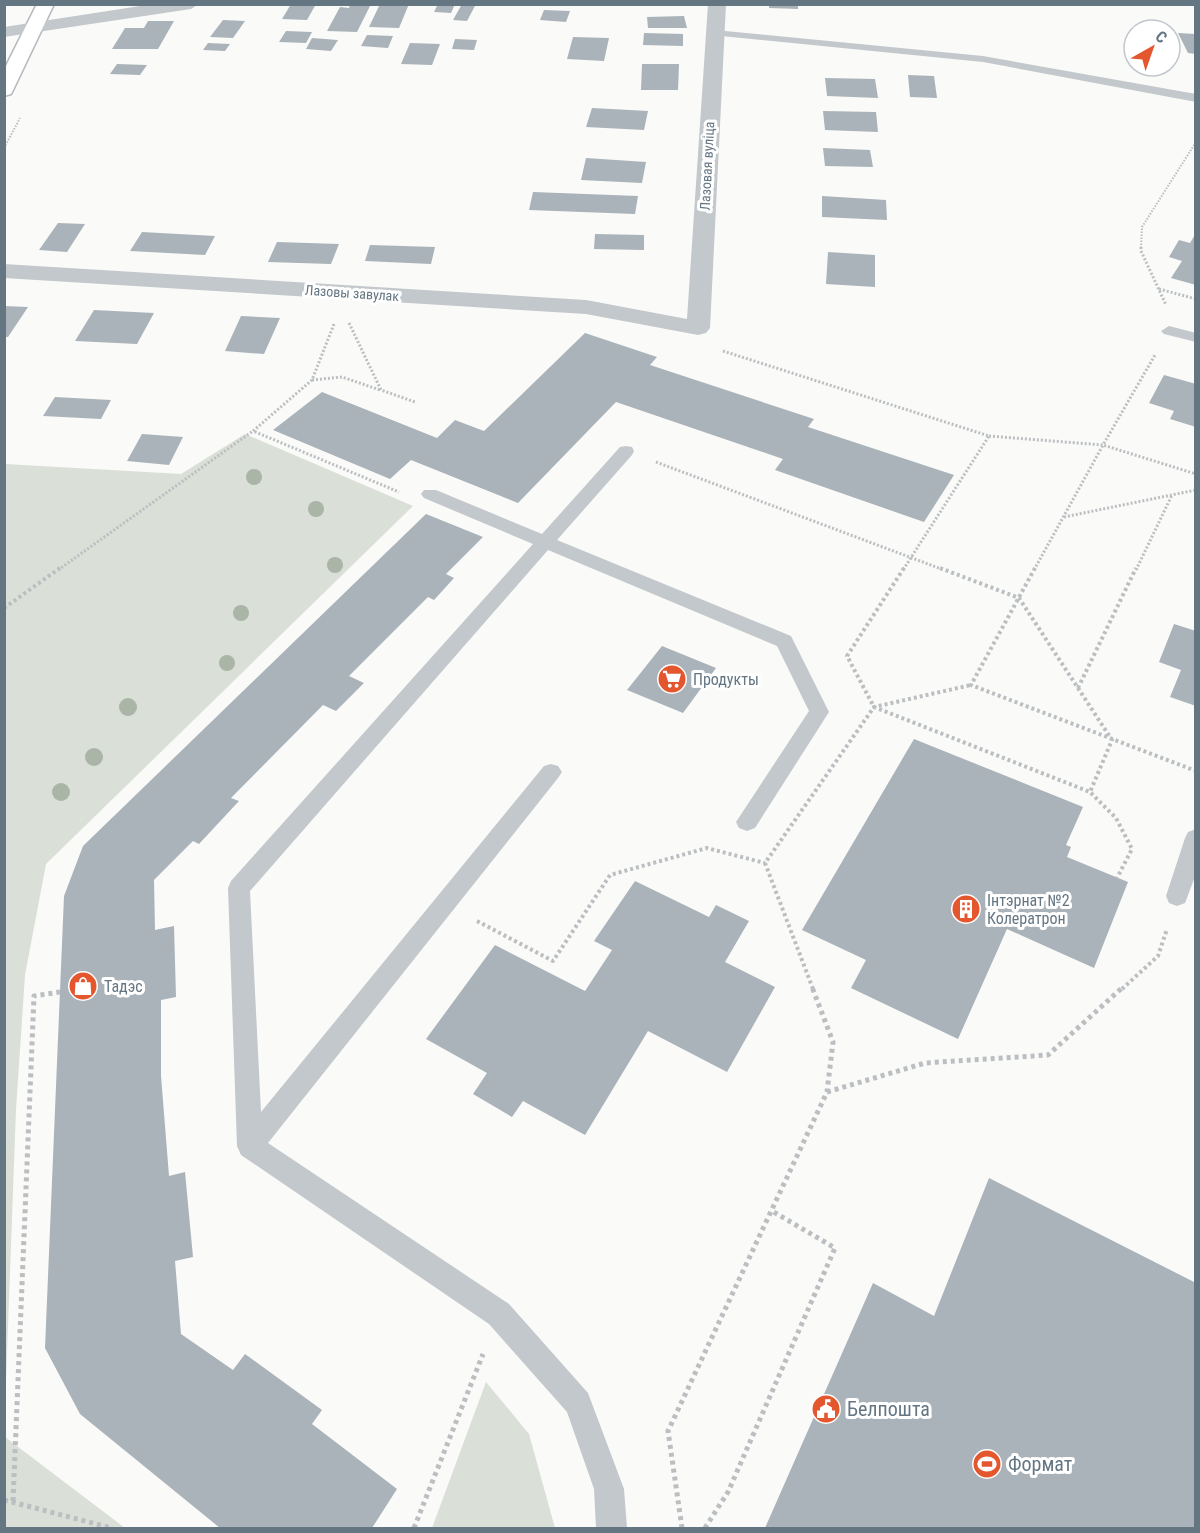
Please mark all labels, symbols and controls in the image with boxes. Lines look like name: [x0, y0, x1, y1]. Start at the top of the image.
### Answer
north arrow: [1122, 18, 1182, 78]
text: С: [1152, 27, 1171, 47]
street label: Лазовая вуліца: [697, 121, 717, 211]
street label: Лазовы завулак: [304, 282, 400, 304]
supermarket icon: Продукты: [656, 663, 688, 695]
place label: Продукты: [693, 670, 759, 689]
place label: Інтэрнат №2 Колератрон: [987, 891, 1070, 928]
building icon: Інтэрнат №2 Колератрон: [950, 893, 982, 925]
shop icon: Тадэс: [67, 970, 99, 1002]
place label: Тадэс: [104, 977, 143, 996]
public building icon: Белпошта: [810, 1393, 842, 1425]
place label: Белпошта: [847, 1397, 930, 1421]
sports icon: Формат: [971, 1448, 1003, 1480]
place label: Формат: [1008, 1452, 1072, 1476]

